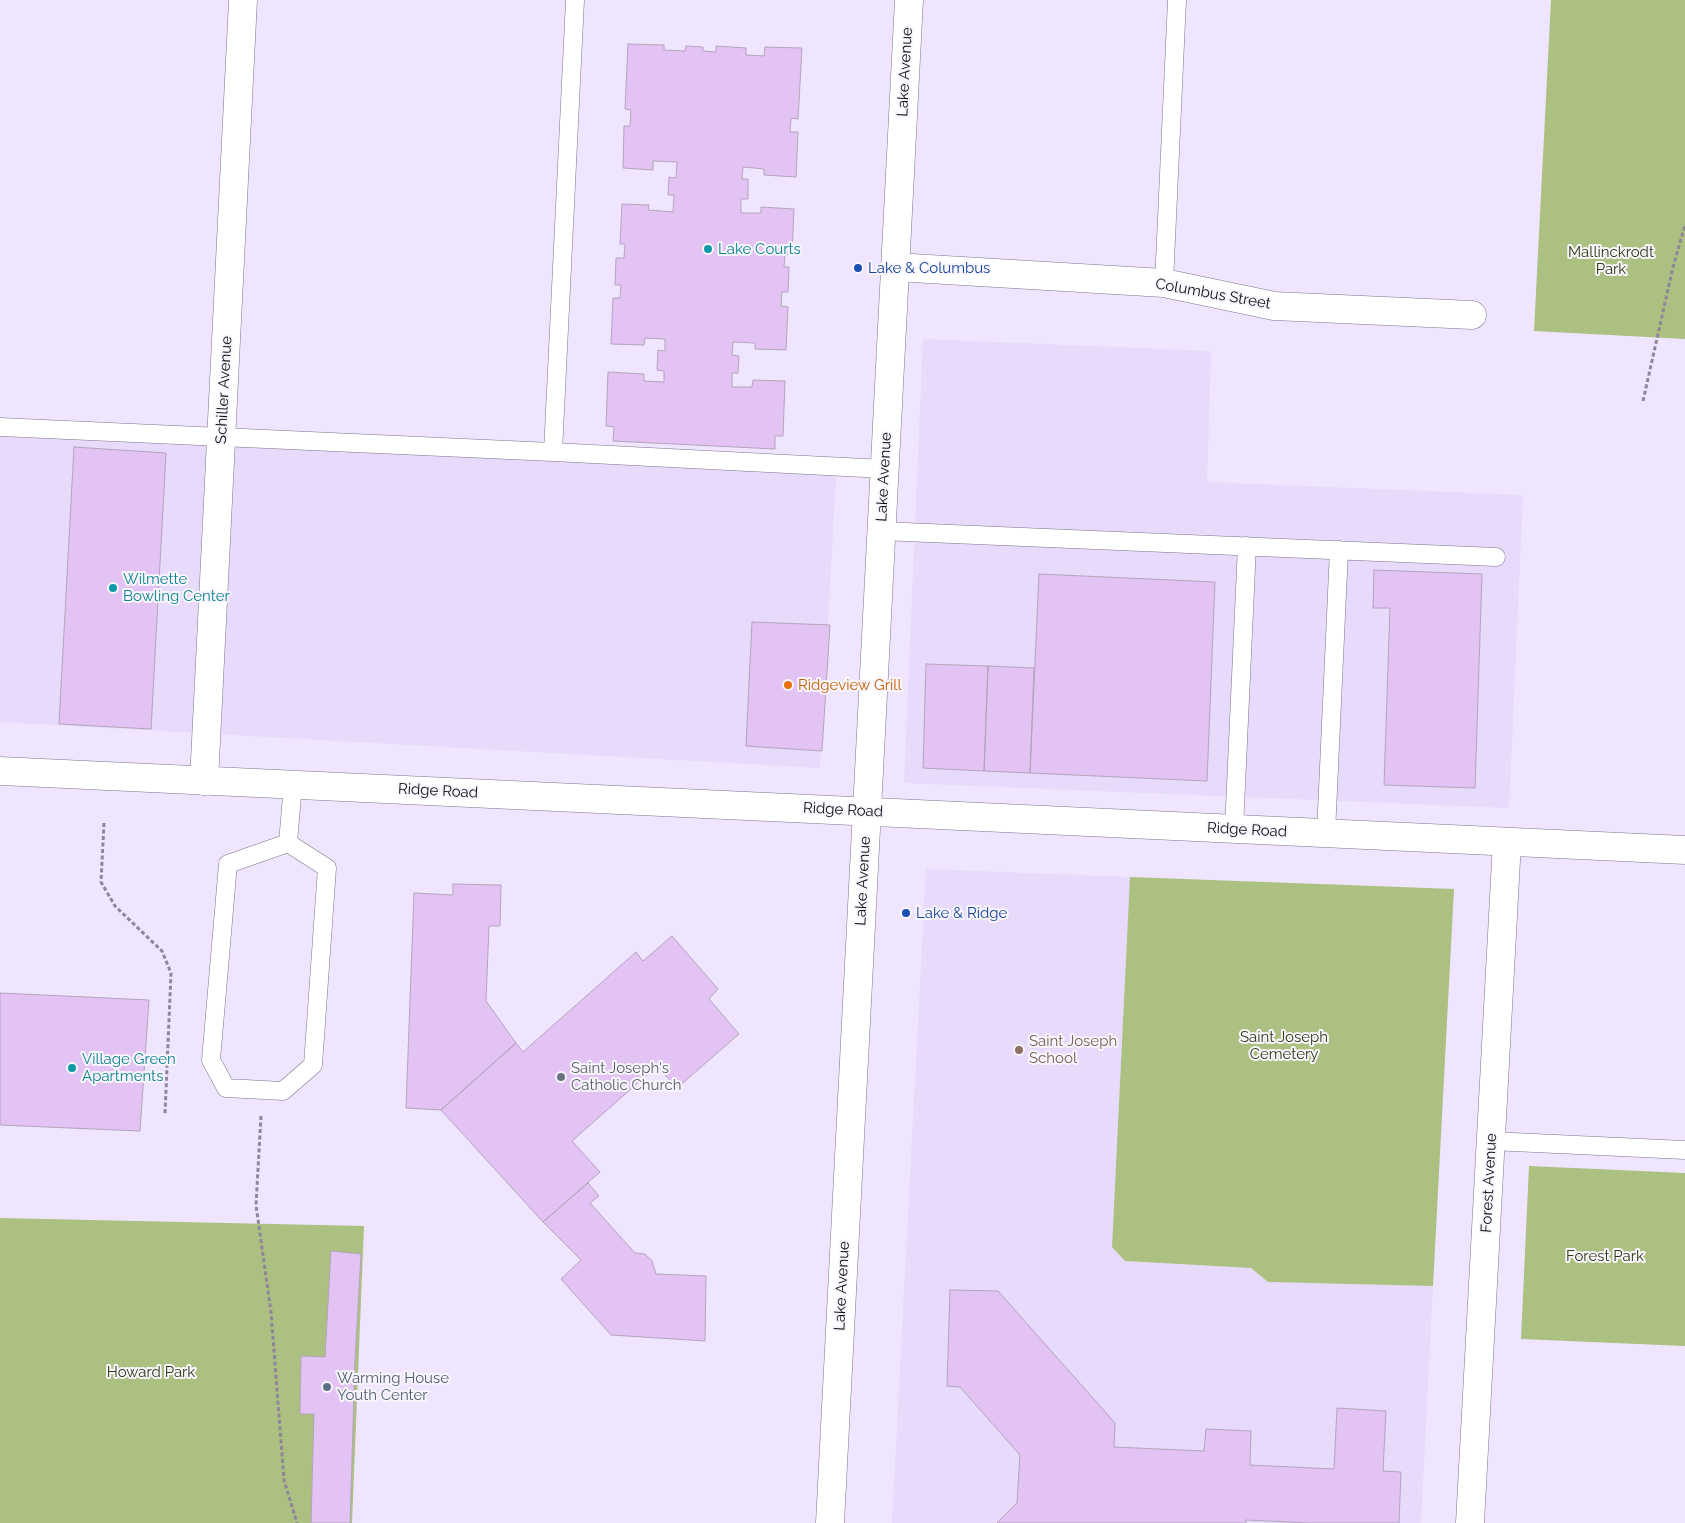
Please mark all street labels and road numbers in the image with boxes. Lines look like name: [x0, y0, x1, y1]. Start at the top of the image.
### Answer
street label: Lake Avenue: [894, 27, 916, 117]
street label: Columbus Street: [1154, 275, 1272, 313]
street label: Schiller Avenue: [212, 336, 236, 444]
street label: Lake Avenue: [873, 432, 895, 522]
street label: Ridge Road: [397, 780, 479, 802]
street label: Ridge Road: [802, 799, 884, 821]
street label: Ridge Road: [1206, 819, 1288, 841]
street label: Lake Avenue: [852, 836, 874, 926]
street label: Forest Avenue: [1477, 1133, 1501, 1233]
street label: Lake Avenue: [831, 1241, 853, 1331]

